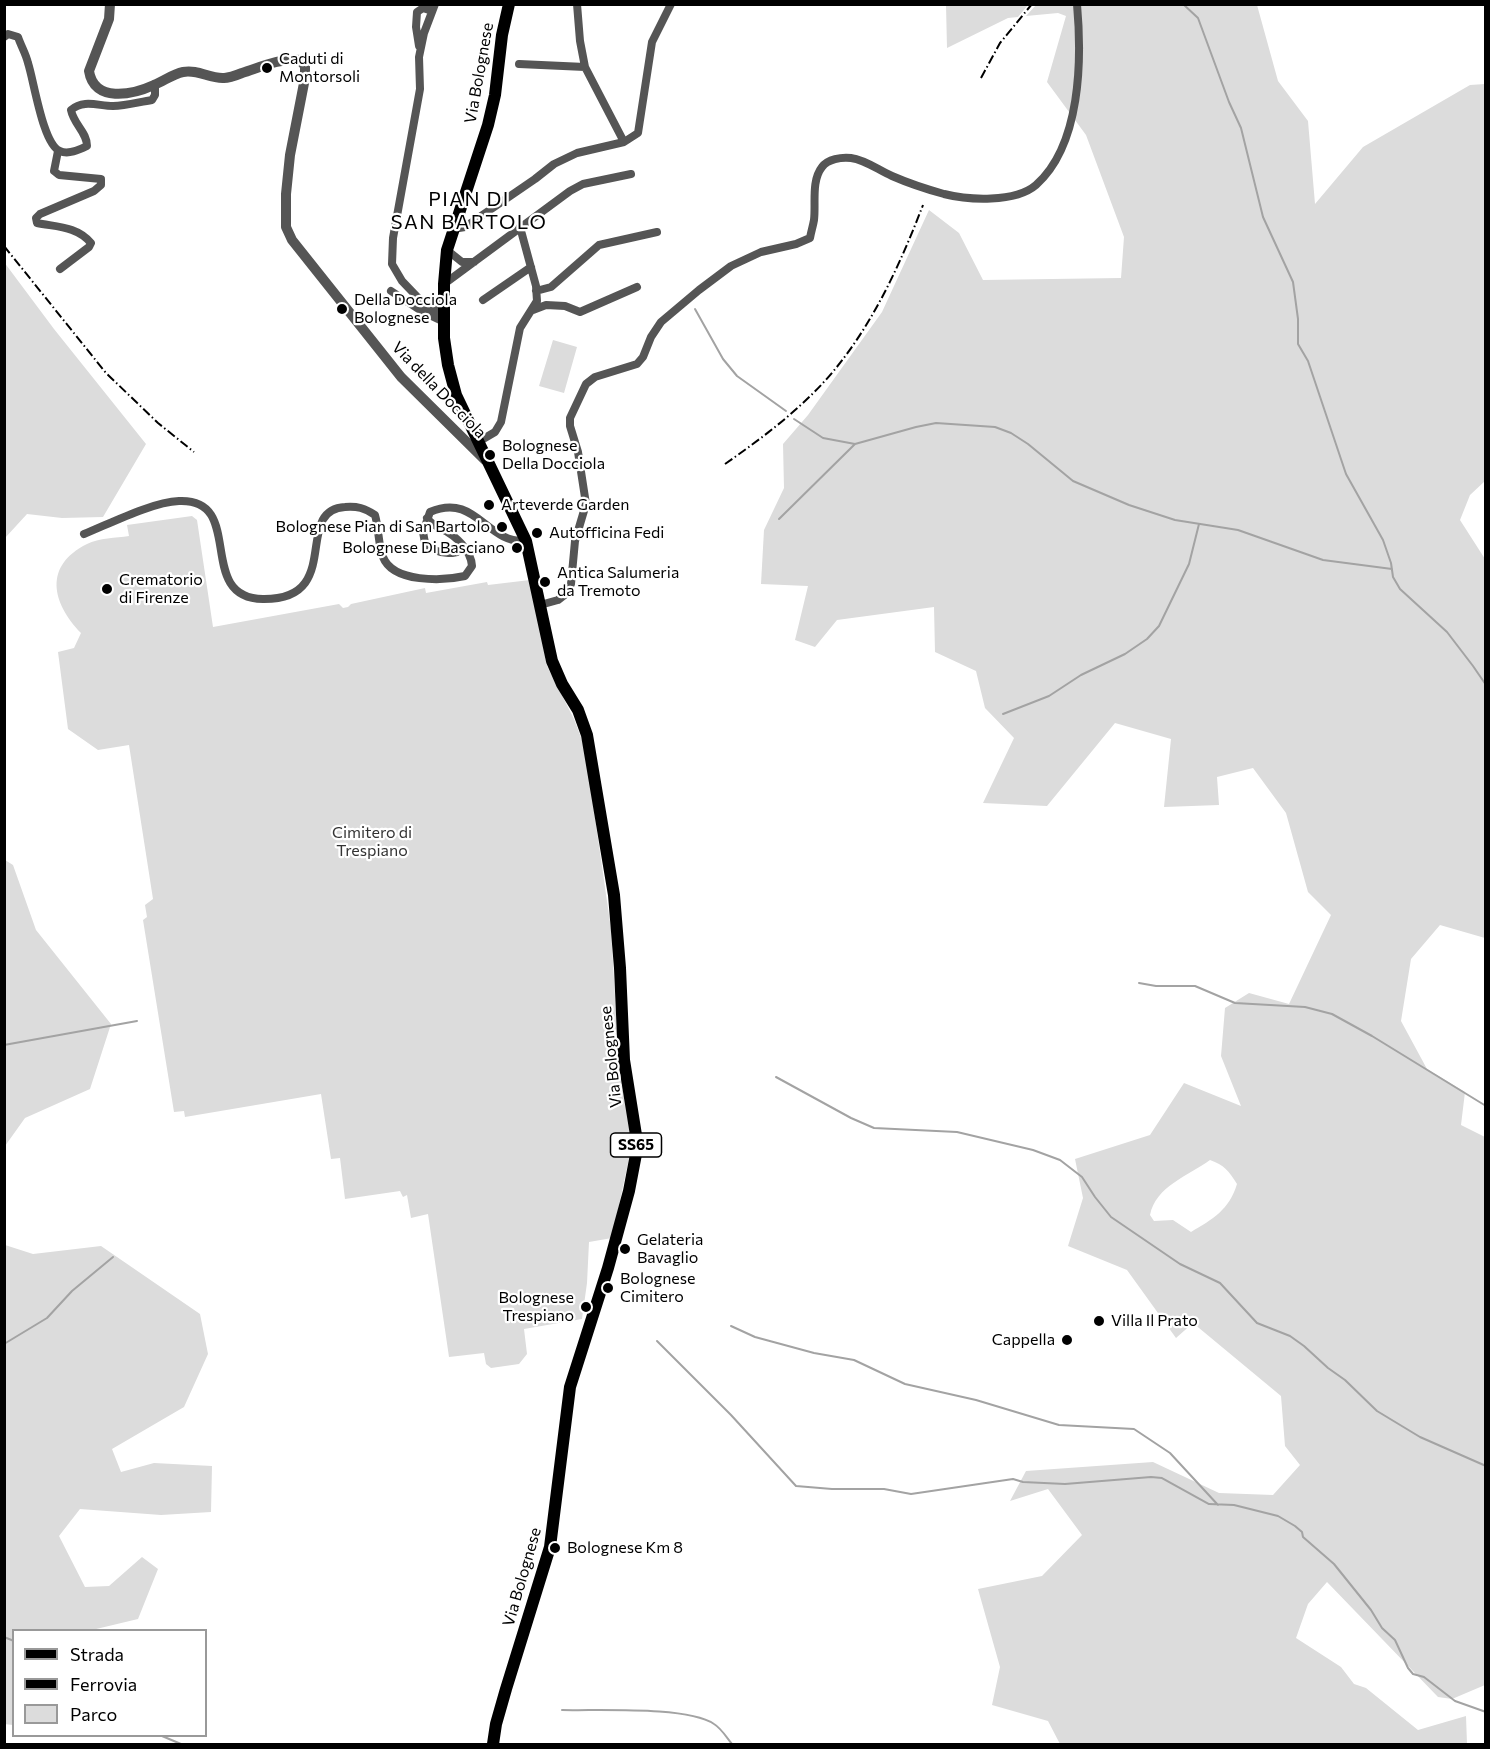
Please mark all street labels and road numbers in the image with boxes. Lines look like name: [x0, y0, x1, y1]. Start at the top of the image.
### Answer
street label: Via Bolognese: [461, 21, 497, 125]
street label: Via della Docciola: [388, 338, 490, 442]
street label: Via Bolognese: [596, 1005, 626, 1109]
road number: SS65: [610, 1133, 662, 1157]
street label: Via Bolognese: [499, 1525, 545, 1629]

